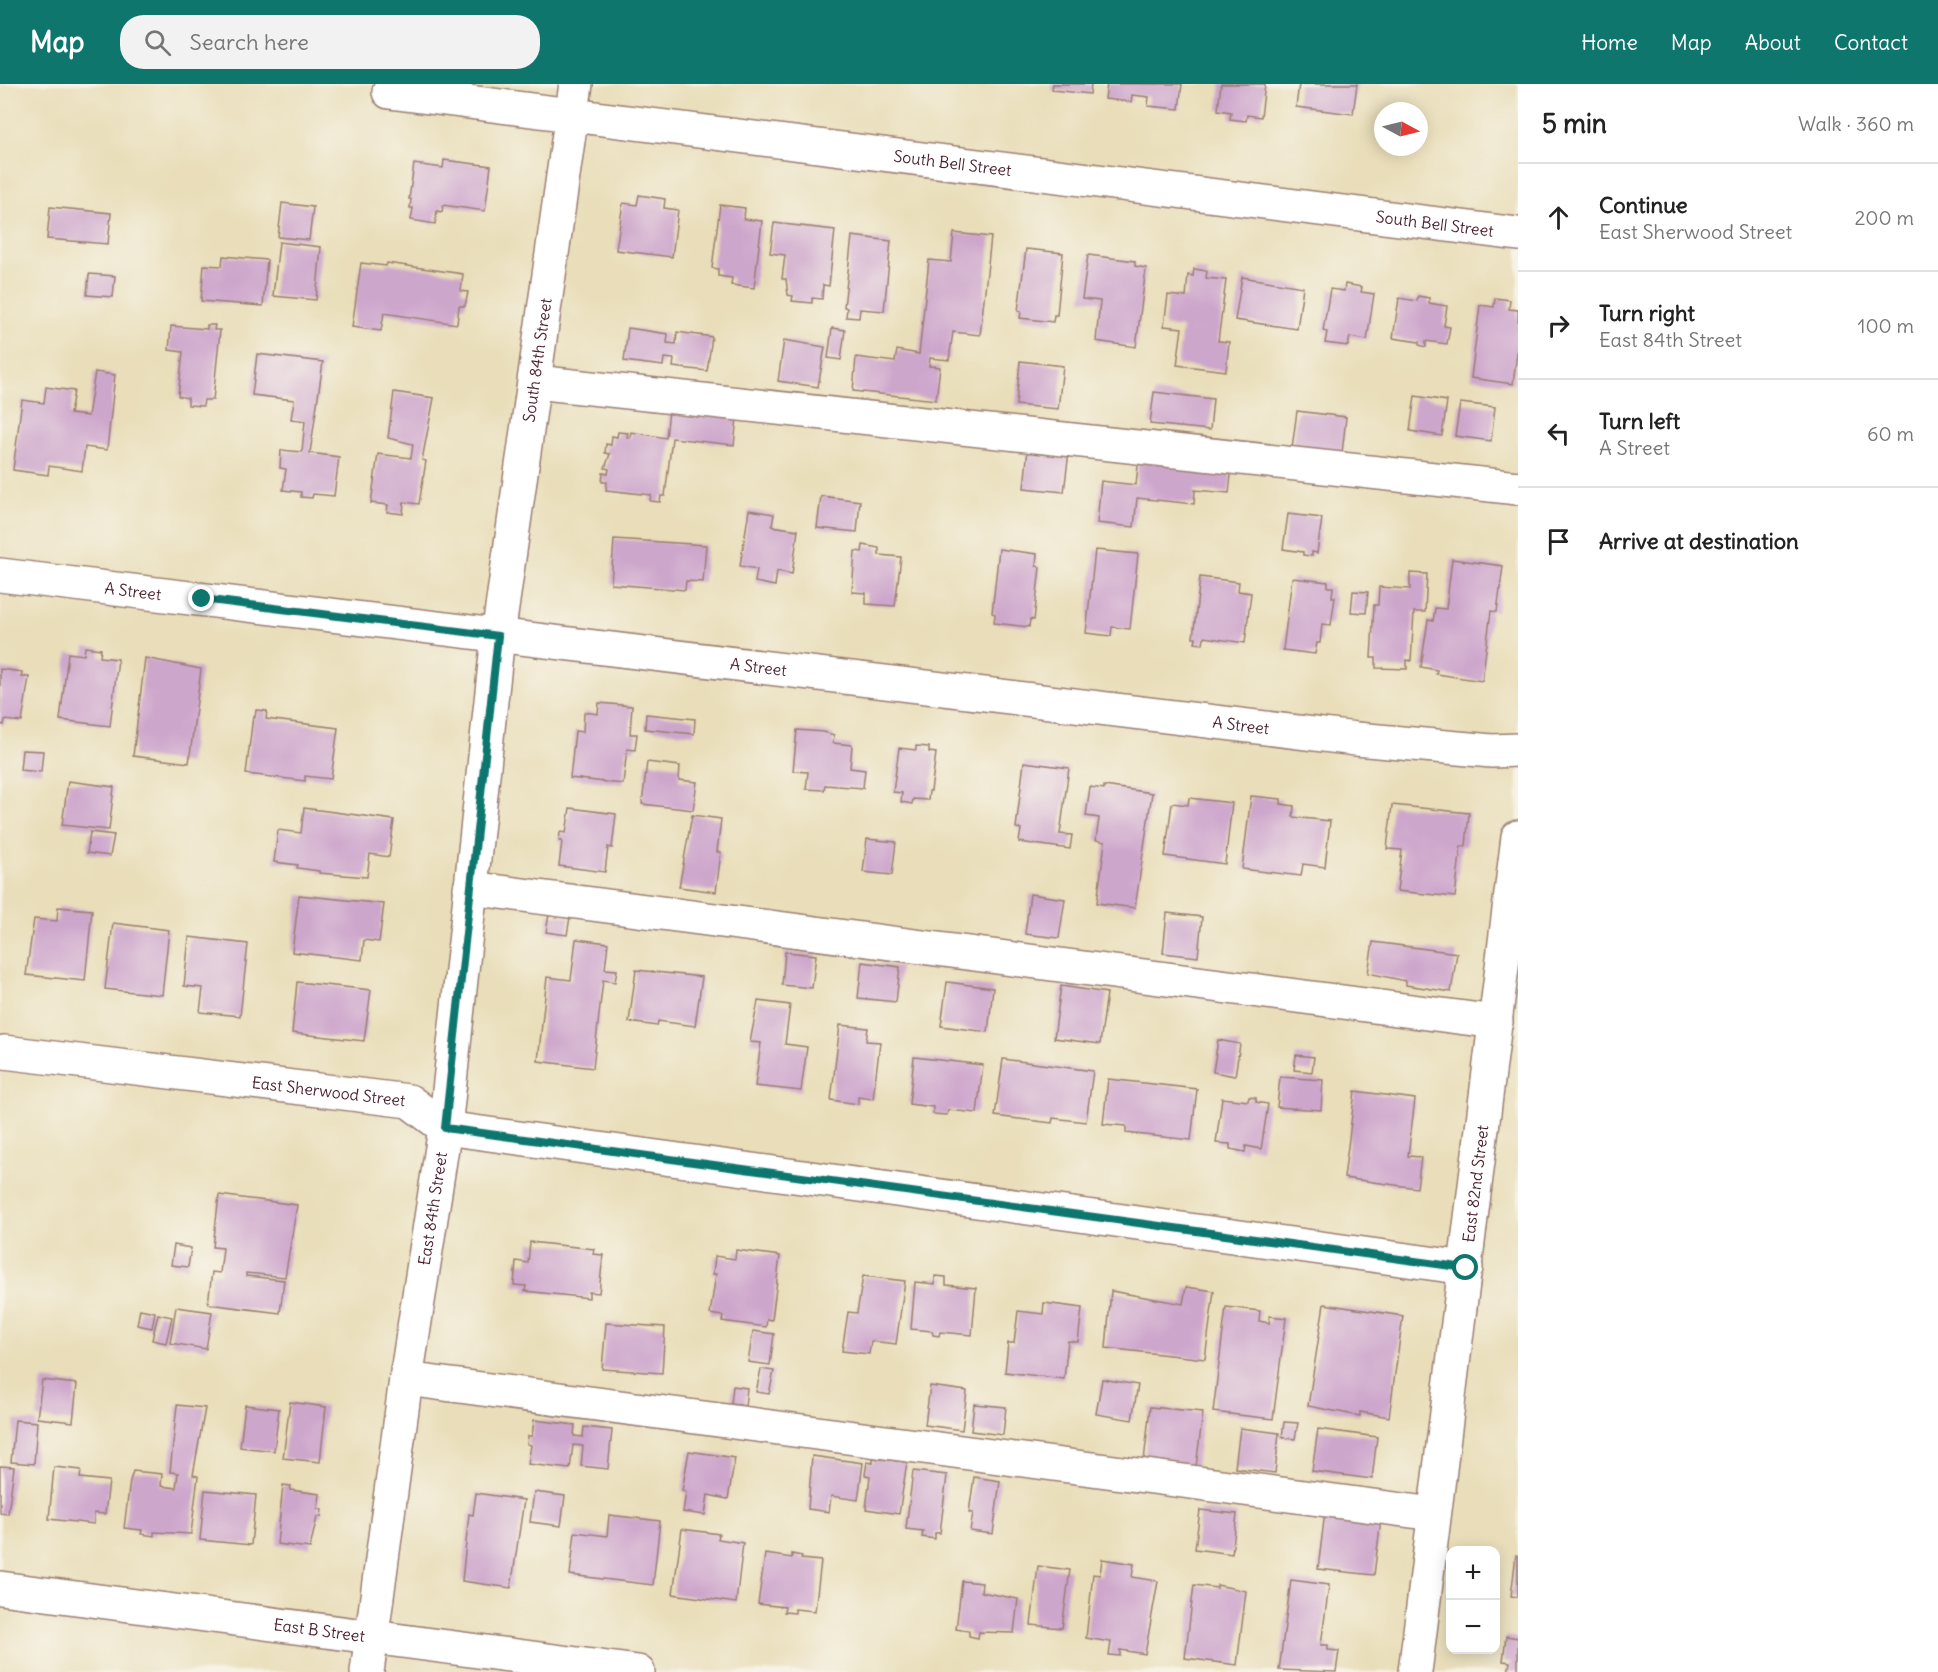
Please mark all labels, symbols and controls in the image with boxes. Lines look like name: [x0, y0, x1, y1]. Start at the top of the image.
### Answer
search box: [120, 15, 540, 69]
text: Map: [30, 24, 84, 60]
icon: search: [141, 26, 174, 59]
text: Search here: [189, 28, 309, 56]
text: Home: [1581, 29, 1638, 56]
text: Map: [1671, 29, 1712, 56]
text: About: [1745, 29, 1801, 56]
text: Contact: [1834, 29, 1908, 56]
north arrow: [1374, 102, 1428, 156]
text: 5 min: [1542, 107, 1607, 140]
text: Walk · 360 m: [1798, 111, 1914, 136]
street label: South Bell Street: [892, 146, 1013, 180]
text: Continue: [1599, 191, 1688, 219]
icon: ahead: [1542, 201, 1575, 234]
text: 200 m: [1854, 205, 1914, 230]
street label: South Bell Street: [1375, 206, 1495, 241]
text: East Sherwood Street: [1599, 219, 1792, 244]
street label: South 84th Street: [518, 296, 556, 424]
text: Turn right: [1599, 299, 1695, 327]
icon: right: [1542, 309, 1575, 342]
text: 100 m: [1857, 313, 1914, 338]
text: East 84th Street: [1599, 327, 1742, 352]
text: Turn left: [1599, 407, 1680, 435]
icon: left: [1542, 417, 1575, 450]
text: 60 m: [1867, 421, 1914, 446]
text: A Street: [1599, 435, 1670, 460]
icon: arrive: [1542, 525, 1575, 558]
text: Arrive at destination: [1599, 527, 1799, 555]
street label: A Street: [104, 578, 163, 605]
route end: [188, 585, 214, 611]
street label: A Street: [729, 653, 788, 680]
street label: A Street: [1212, 712, 1271, 738]
street label: East Sherwood Street: [251, 1072, 407, 1111]
street label: East 82nd Street: [1458, 1123, 1492, 1244]
street label: East 84th Street: [414, 1150, 451, 1267]
route start: [1452, 1254, 1478, 1280]
map controls: [1446, 1546, 1500, 1654]
button: +: [1446, 1546, 1500, 1600]
button: −: [1446, 1600, 1500, 1654]
street label: East B Street: [272, 1614, 367, 1646]

